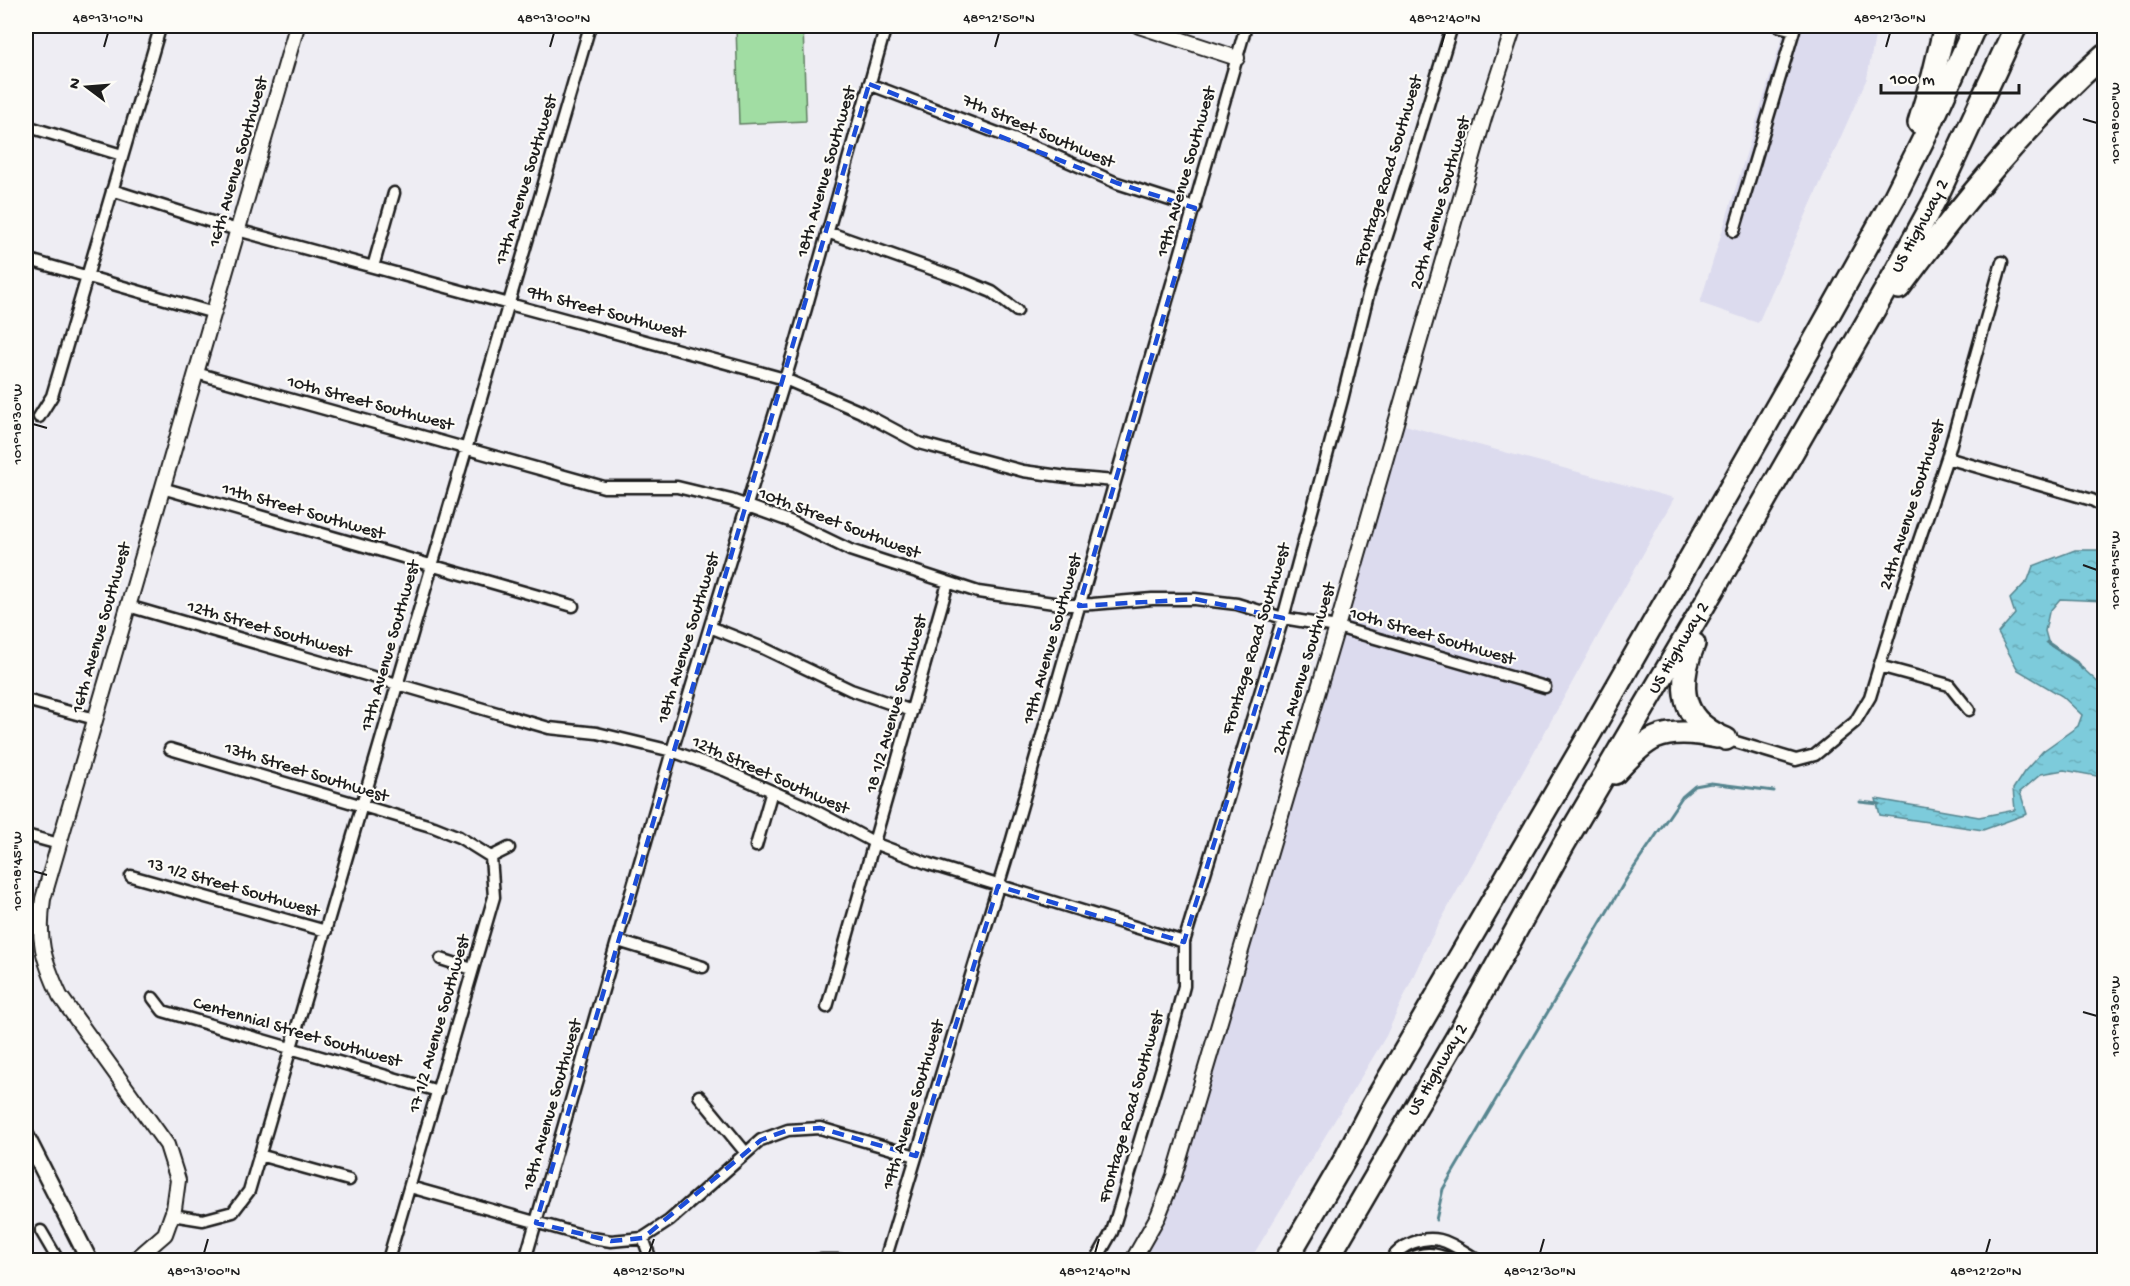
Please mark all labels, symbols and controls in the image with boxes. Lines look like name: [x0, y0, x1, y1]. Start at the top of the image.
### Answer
text: 48°13'10"N: [73, 10, 143, 28]
text: 48°13'00"N: [518, 10, 591, 28]
text: 48°12'50"N: [963, 10, 1035, 28]
text: 48°12'40"N: [1410, 10, 1481, 28]
text: 48°12'30"N: [1854, 10, 1926, 28]
north arrow: [57, 57, 117, 117]
scale bar: [1881, 57, 2019, 95]
text: 100 m: [1889, 70, 1935, 91]
street label: Frontage Road Southwest: [1350, 71, 1429, 270]
street label: 16th Avenue Southwest: [204, 73, 274, 251]
text: N: [65, 76, 87, 91]
street label: 18th Avenue Southwest: [792, 82, 862, 261]
text: 101°18'00"W: [2107, 82, 2125, 165]
street label: 19th Avenue Southwest: [1152, 83, 1222, 261]
street label: 7th Street Southwest: [958, 90, 1119, 174]
street label: 17th Avenue Southwest: [491, 91, 563, 269]
street label: 20th Avenue Southwest: [1406, 112, 1476, 292]
street label: US Highway 2: [1887, 176, 1954, 277]
street label: 9th Street Southwest: [524, 282, 689, 345]
street label: 10th Street Southwest: [284, 371, 457, 437]
text: 101°18'30"W: [9, 383, 27, 465]
street label: 24th Avenue Southwest: [1876, 416, 1951, 593]
street label: 11th Street Southwest: [218, 478, 388, 546]
street label: 10th Street Southwest: [754, 483, 924, 565]
text: 101°18'15"W: [2107, 531, 2125, 610]
street label: 16th Avenue Southwest: [67, 539, 137, 717]
street label: Frontage Road Southwest: [1218, 539, 1297, 738]
street label: 18th Avenue Southwest: [653, 549, 725, 727]
street label: 19th Avenue Southwest: [1018, 550, 1088, 728]
street label: 17th Avenue Southwest: [356, 557, 426, 735]
street label: 20th Avenue Southwest: [1269, 579, 1342, 758]
street label: 12th Street Southwest: [183, 596, 355, 664]
street label: US Highway 2: [1644, 598, 1714, 698]
street label: 10th Street Southwest: [1346, 603, 1519, 671]
street label: 18 1/2 Avenue Southwest: [861, 611, 933, 797]
street label: 12th Street Southwest: [687, 731, 853, 821]
street label: 13th Street Southwest: [220, 738, 392, 808]
text: 101°18'45"W: [9, 831, 27, 912]
street label: 13 1/2 Street Southwest: [144, 853, 323, 923]
street label: 17 1/2 Avenue Southwest: [404, 931, 476, 1116]
text: 101°18'30"W: [2107, 975, 2125, 1057]
street label: Centennial Street Southwest: [190, 993, 405, 1073]
street label: Frontage Road Southwest: [1094, 1007, 1170, 1206]
street label: 18th Avenue Southwest: [518, 1015, 588, 1194]
street label: 19th Avenue Southwest: [878, 1016, 950, 1193]
street label: US Highway 2: [1403, 1020, 1473, 1120]
text: 48°13'00"N: [168, 1263, 241, 1281]
text: 48°12'50"N: [613, 1263, 685, 1281]
text: 48°12'40"N: [1060, 1263, 1131, 1281]
text: 48°12'30"N: [1504, 1263, 1576, 1281]
text: 48°12'20"N: [1950, 1263, 2022, 1281]

